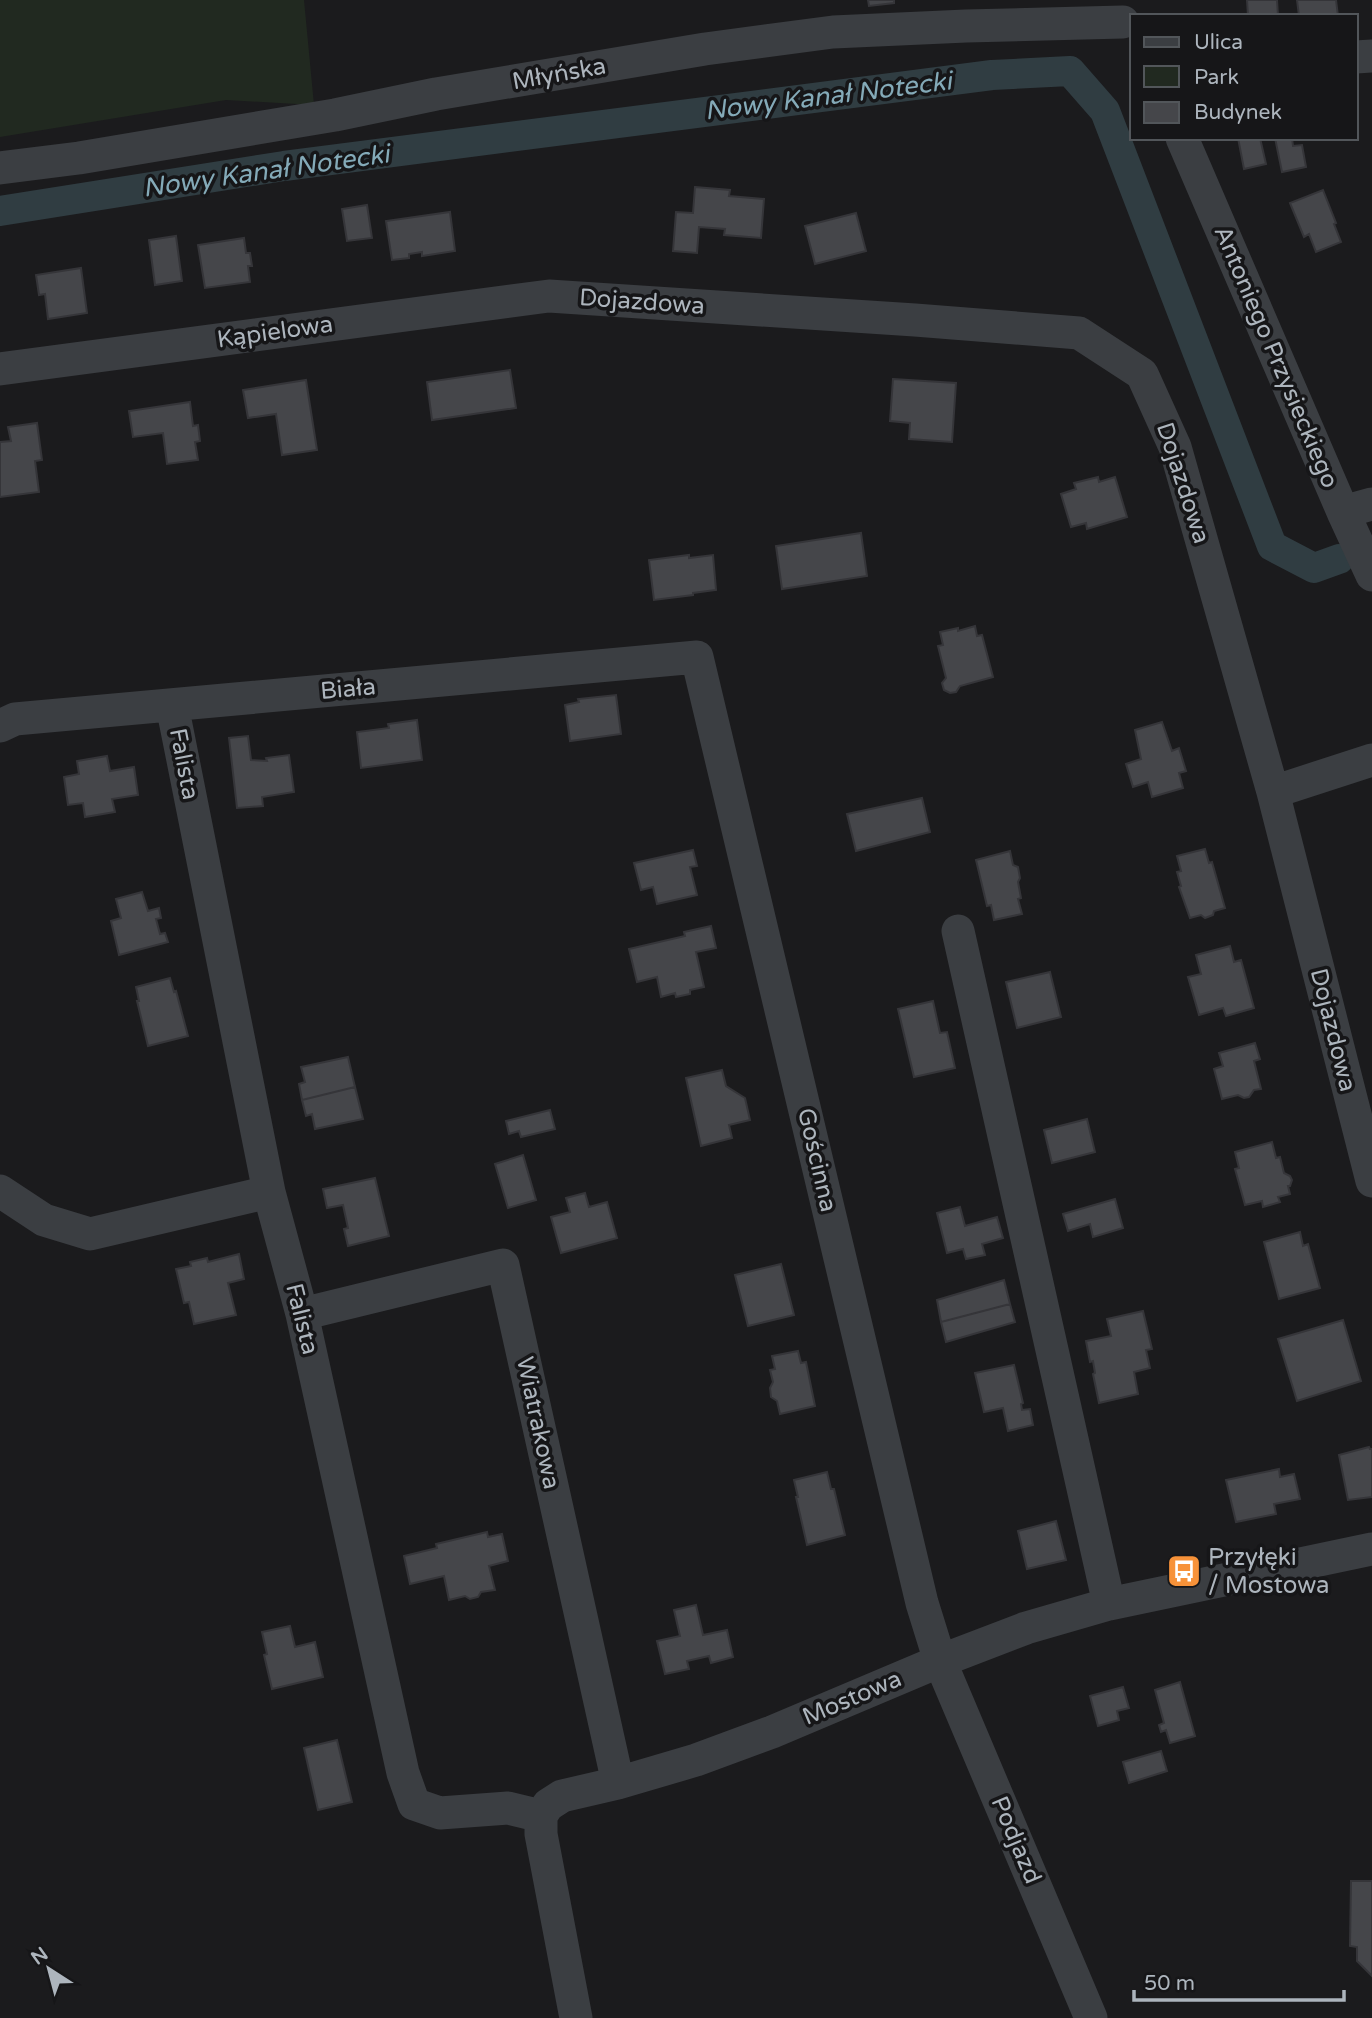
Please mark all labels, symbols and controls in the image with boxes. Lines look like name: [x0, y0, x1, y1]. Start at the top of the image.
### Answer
legend: [1130, 14, 1358, 140]
text: Ulica: [1194, 30, 1243, 55]
street label: Młyńska: [510, 51, 608, 97]
water label: Nowy Kanał Notecki: [703, 65, 957, 127]
text: Park: [1194, 65, 1239, 90]
text: Budynek: [1194, 100, 1282, 125]
water label: Nowy Kanał Notecki: [141, 138, 395, 204]
street label: Antoniego Przysieckiego: [1208, 222, 1344, 492]
street label: Dojazdowa: [578, 283, 706, 321]
street label: Kąpielowa: [215, 310, 335, 354]
street label: Dojazdowa: [1150, 419, 1216, 547]
street label: Biała: [319, 672, 377, 706]
street label: Falista: [163, 726, 205, 802]
street label: Dojazdowa: [1304, 966, 1362, 1094]
street label: Gościnna: [791, 1105, 843, 1215]
street label: Falista: [279, 1280, 325, 1358]
street label: Wiatrakowa: [510, 1354, 566, 1492]
place label: Przyłęki / Mostowa: [1208, 1543, 1330, 1600]
bus stop icon: Przyłęki / Mostowa: [1165, 1552, 1203, 1590]
street label: Mostowa: [798, 1664, 906, 1732]
street label: Podjazd: [985, 1792, 1047, 1888]
north arrow: [14, 1934, 84, 2004]
text: N: [27, 1943, 52, 1969]
scale bar: [1134, 1958, 1344, 2002]
text: 50 m: [1144, 1971, 1195, 1996]

